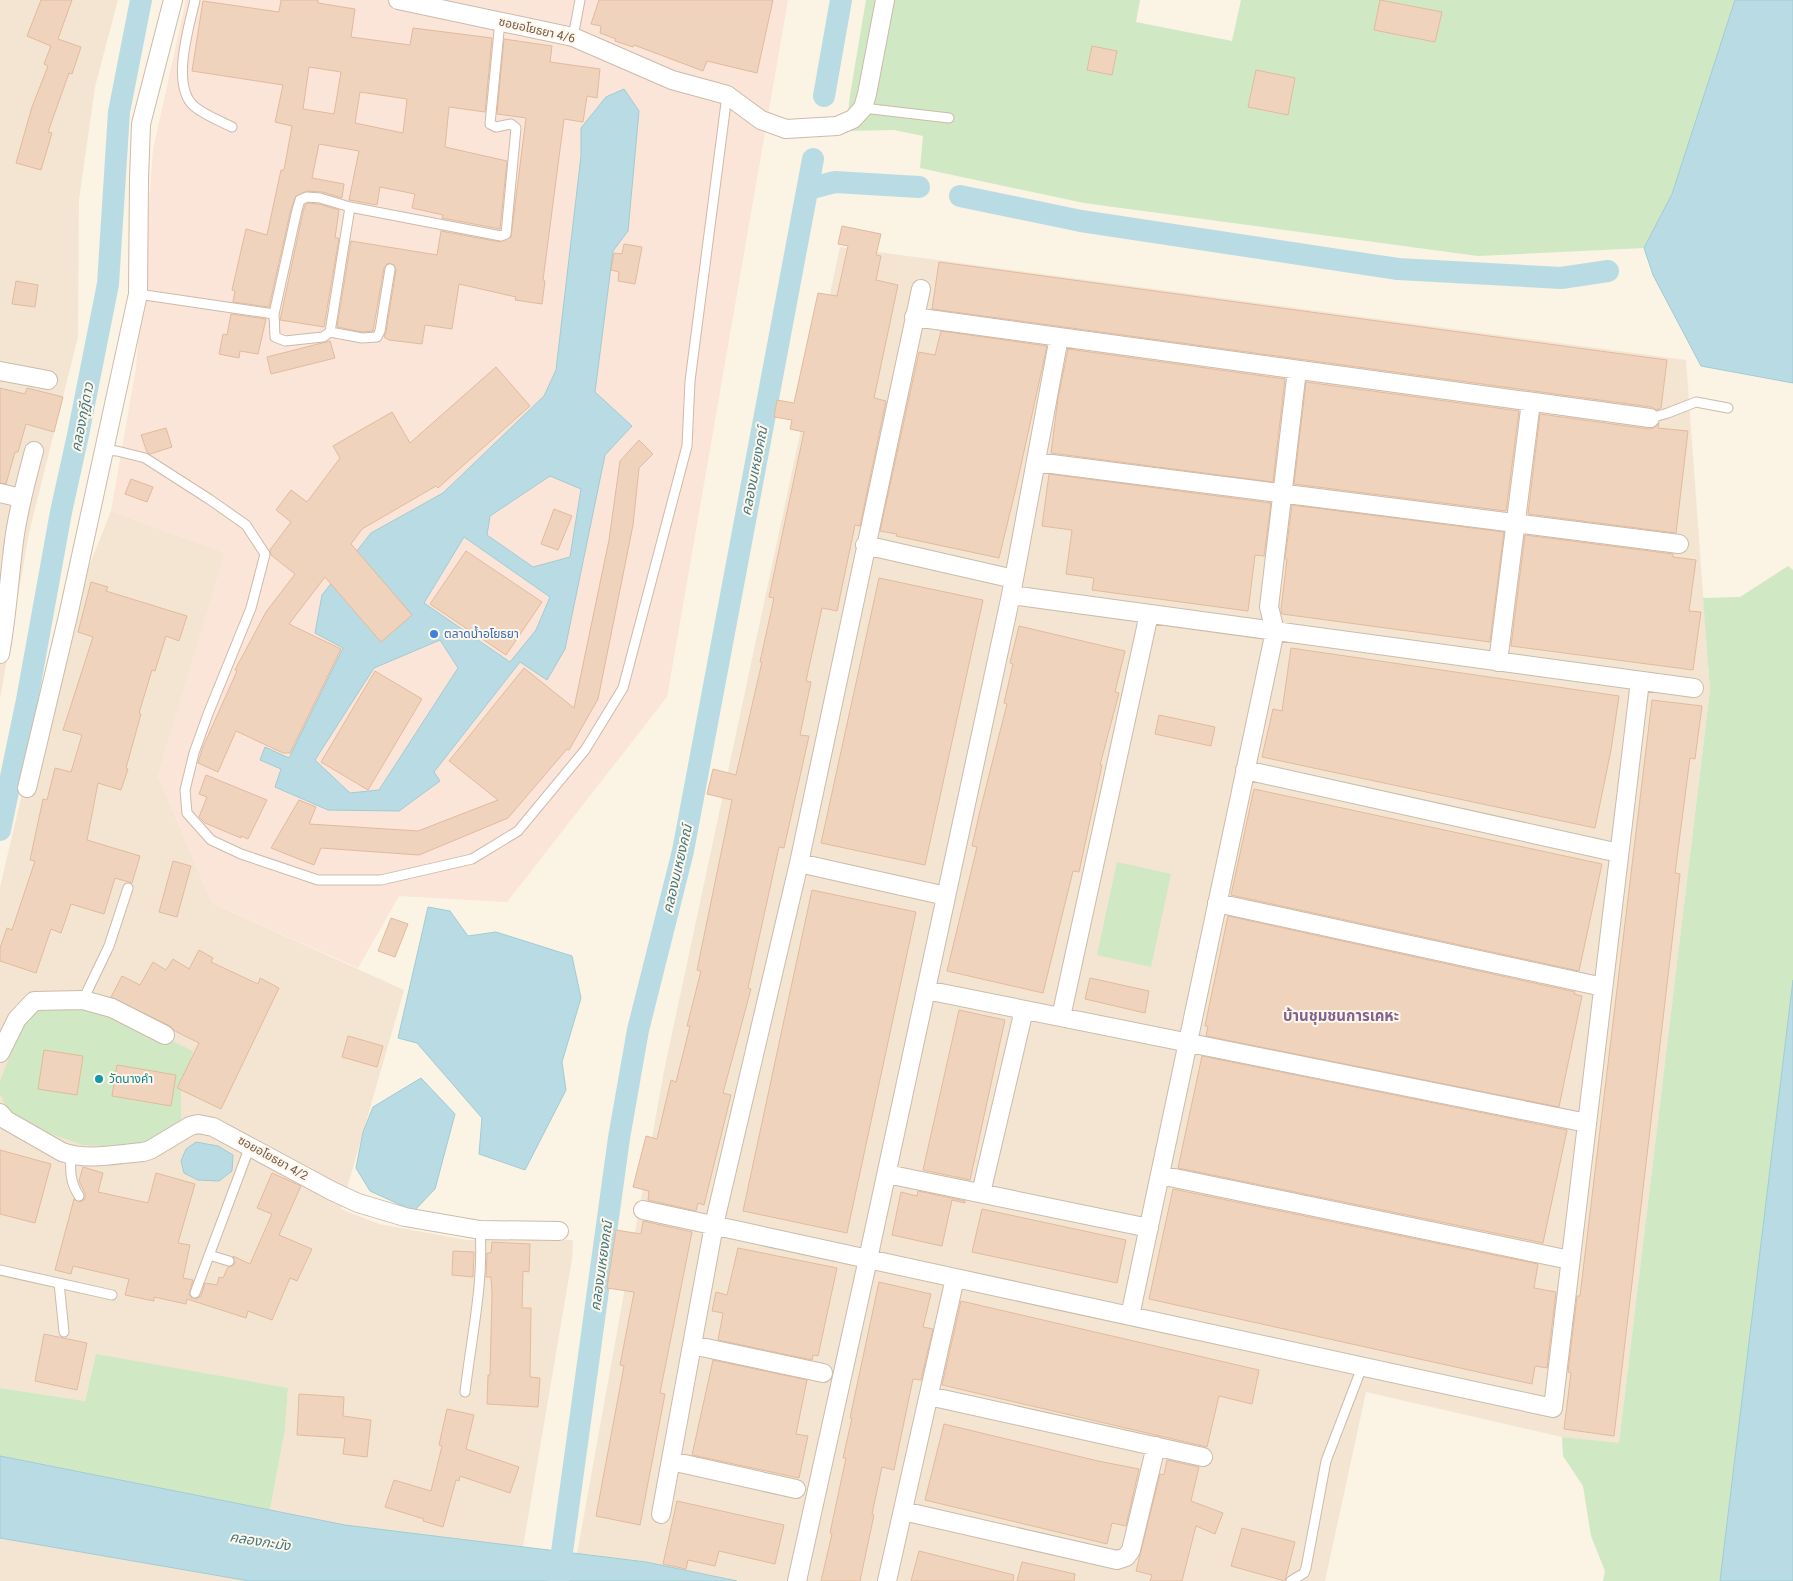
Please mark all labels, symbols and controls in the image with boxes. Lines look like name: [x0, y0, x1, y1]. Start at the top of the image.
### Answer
street label: ซอยอโยธยา 4/6: [497, 14, 577, 46]
water label: คลองกุฎีดาว: [67, 380, 98, 453]
water label: คลองมเหยงคณ์: [738, 422, 771, 517]
place label: ตลาดน้ำอโยธยา: [444, 625, 519, 641]
marker: ตลาดน้ำอโยธยา: [428, 628, 440, 640]
water label: คลองมเหยงคณ์: [659, 820, 696, 915]
district label: บ้านชุมชนการเคหะ: [1283, 1007, 1399, 1025]
place label: วัดนางคำ: [109, 1072, 153, 1086]
marker: วัดนางคำ: [93, 1073, 105, 1085]
street label: ซอยอโยธยา 4/2: [235, 1133, 311, 1183]
water label: คลองมเหยงคณ์: [587, 1217, 616, 1312]
water label: คลองกะมัง: [228, 1528, 293, 1554]

